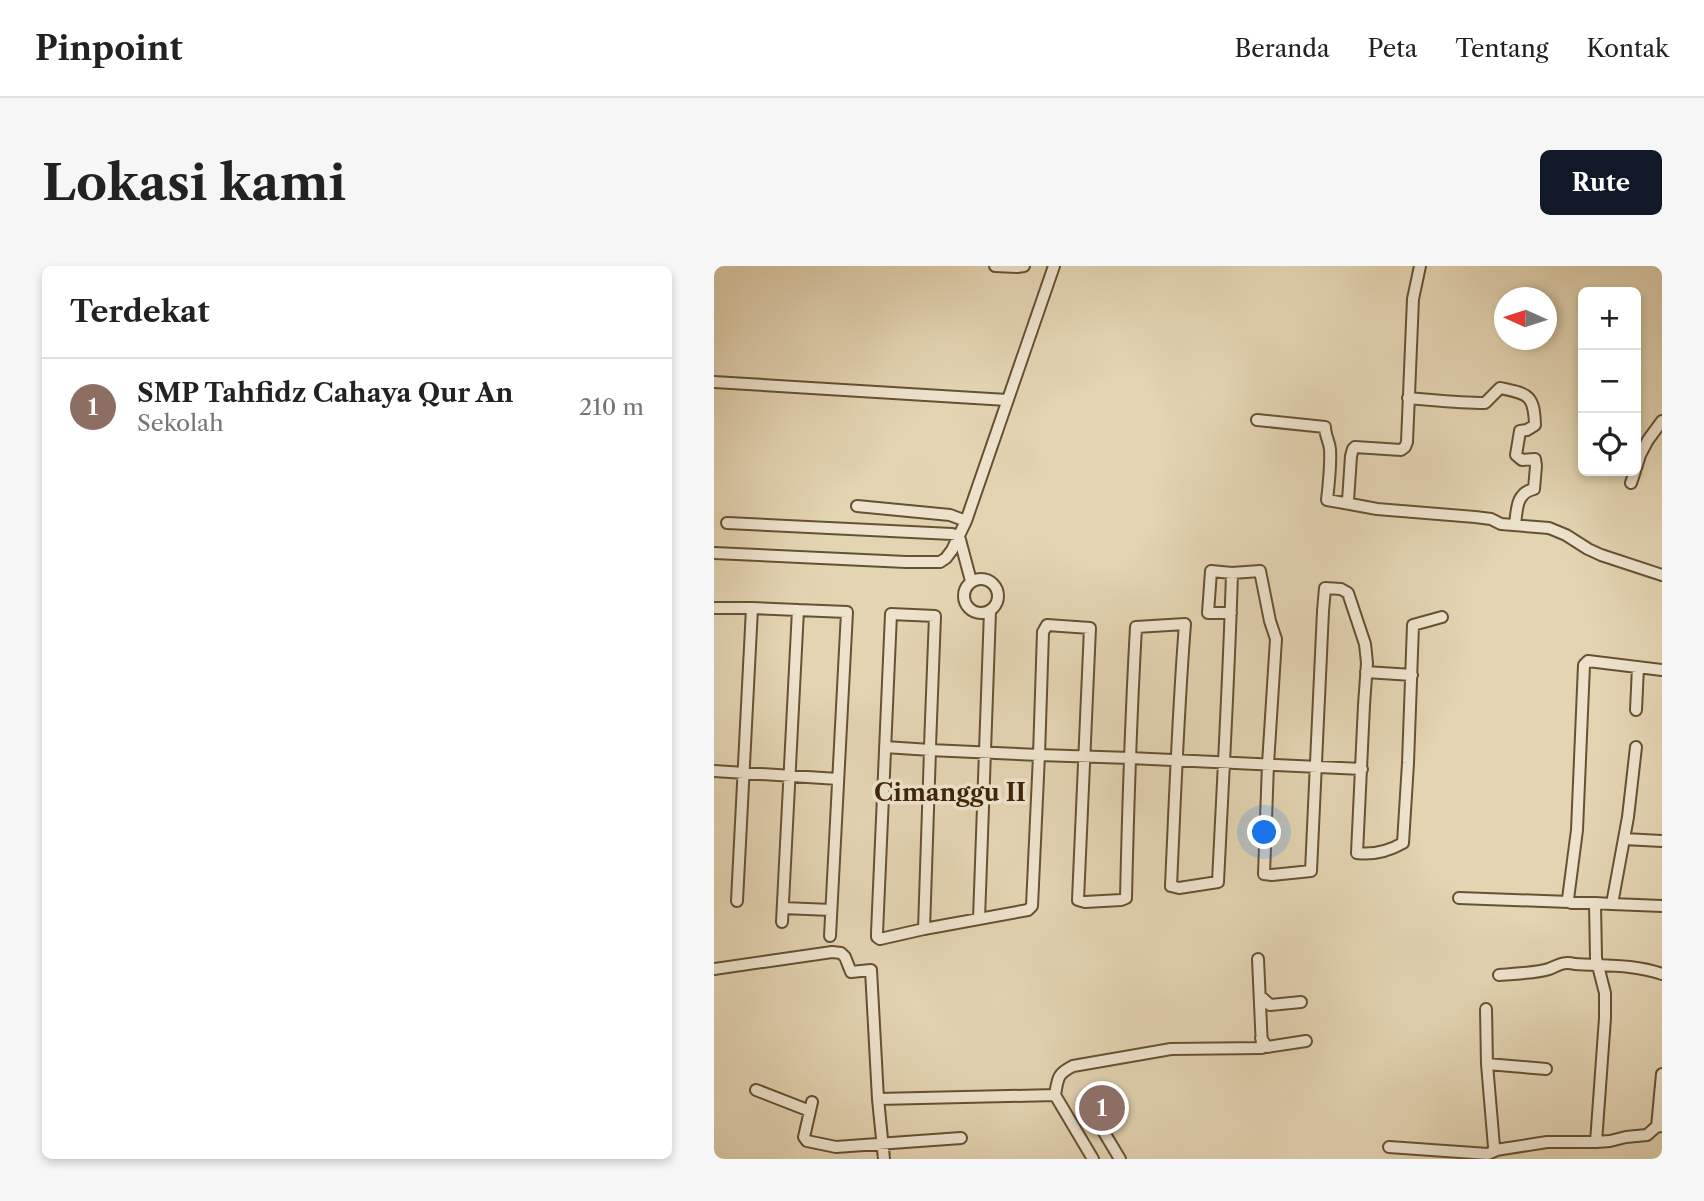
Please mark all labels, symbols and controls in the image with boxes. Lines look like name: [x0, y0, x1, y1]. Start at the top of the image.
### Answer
text: Pinpoint: [35, 28, 183, 69]
text: Beranda: [1234, 34, 1330, 63]
text: Peta: [1368, 34, 1417, 63]
text: Tentang: [1455, 34, 1548, 63]
text: Kontak: [1586, 34, 1669, 63]
button: Rute: [1540, 150, 1662, 215]
text: Lokasi kami: [42, 152, 346, 213]
north arrow: [1494, 287, 1557, 350]
map controls: [1578, 287, 1641, 476]
button: +: [1578, 287, 1641, 350]
text: Terdekat: [70, 293, 210, 330]
button: −: [1578, 350, 1641, 413]
text: SMP Tahfidz Cahaya Qur An: [137, 377, 513, 409]
text: 1: [88, 393, 98, 421]
text: 210 m: [579, 393, 644, 421]
text: Sekolah: [137, 409, 224, 437]
button: locate: [1578, 413, 1641, 476]
district label: Cimanggu II: [874, 778, 1026, 807]
your location: [1247, 815, 1281, 849]
pin: 1: [1079, 1082, 1125, 1134]

